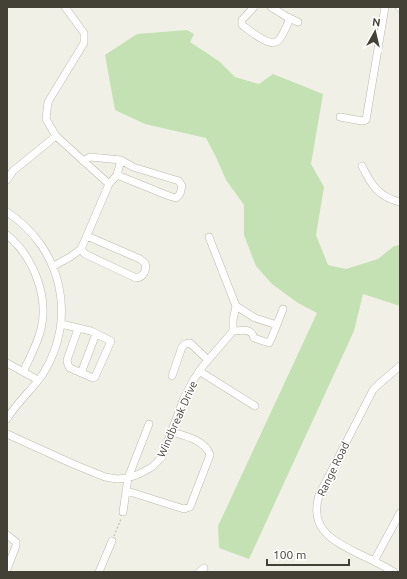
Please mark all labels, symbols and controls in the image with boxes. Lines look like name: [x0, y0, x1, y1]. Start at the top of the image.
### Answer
north arrow: [355, 12, 395, 52]
text: N: [371, 16, 381, 29]
street label: Windbreak Drive: [155, 379, 199, 459]
street label: Range Road: [315, 440, 351, 498]
scale bar: [267, 541, 349, 567]
text: 100 m: [273, 548, 306, 561]

